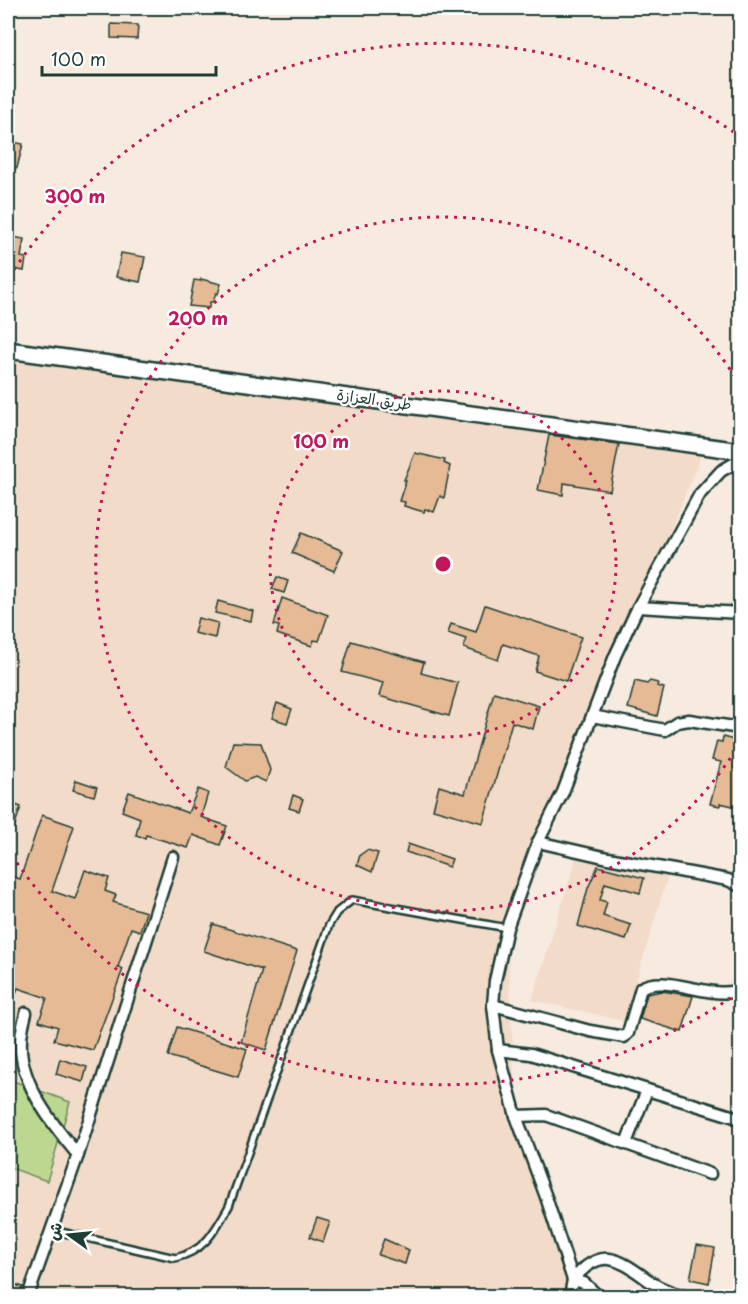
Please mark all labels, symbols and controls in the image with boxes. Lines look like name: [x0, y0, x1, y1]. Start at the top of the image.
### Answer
scale bar: [42, 39, 216, 77]
text: 100 m: [51, 45, 106, 72]
text: 300 m: [45, 182, 105, 209]
text: 200 m: [168, 304, 228, 331]
street label: طريق العزازة: [335, 382, 413, 415]
text: 100 m: [293, 427, 349, 454]
centre of rings: [433, 554, 453, 574]
north arrow: [39, 1205, 99, 1265]
text: ش: [40, 1219, 67, 1242]

